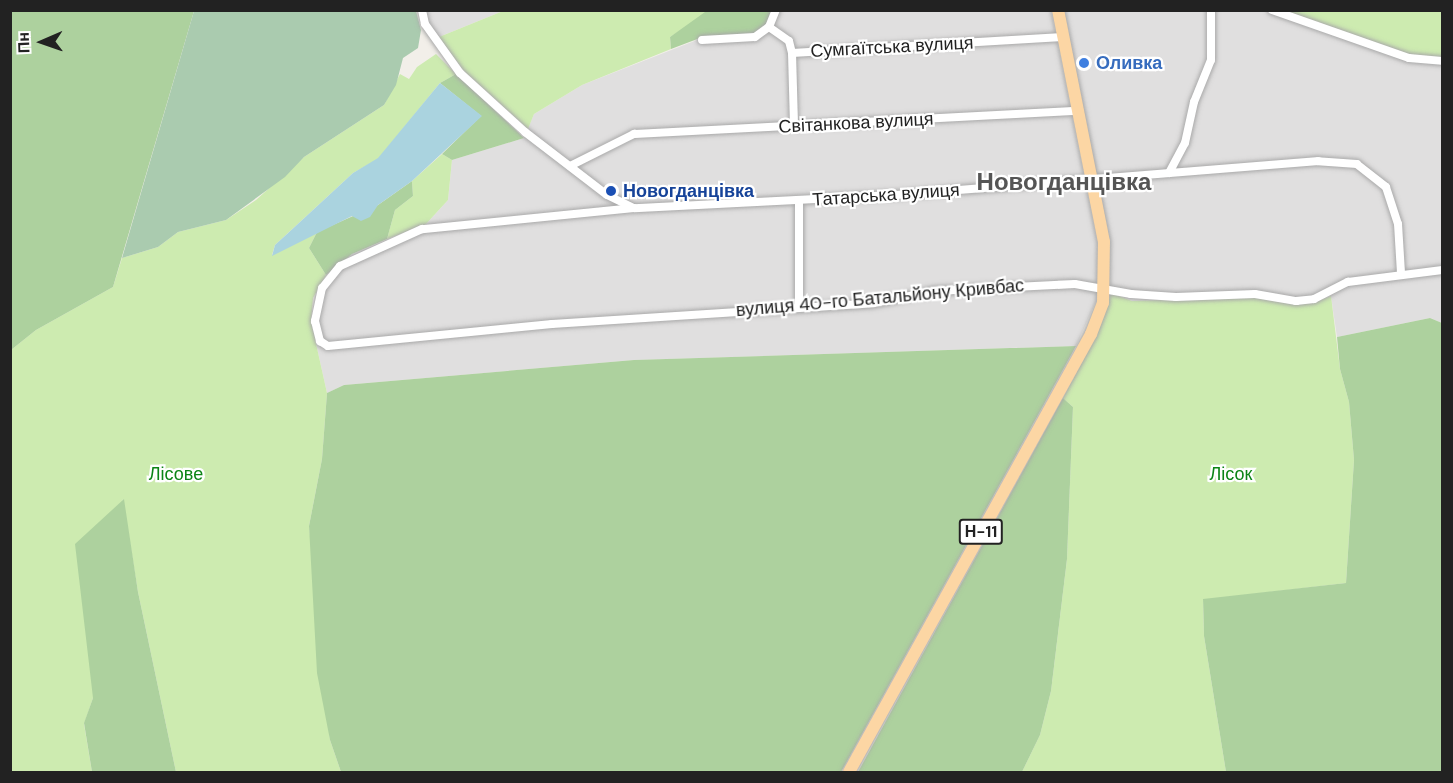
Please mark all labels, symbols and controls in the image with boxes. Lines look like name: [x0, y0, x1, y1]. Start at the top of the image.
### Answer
north arrow: [12, 12, 72, 72]
text: Пн: [13, 32, 34, 54]
street label: Сумгаїтська вулиця: [810, 32, 974, 62]
place label: Оливка: [1096, 52, 1162, 74]
marker: Оливка: [1077, 56, 1091, 70]
street label: Світанкова вулиця: [778, 108, 934, 138]
district label: Новогданцівка: [977, 168, 1151, 196]
street label: Татарська вулиця: [812, 179, 960, 211]
place label: Новогданцівка: [623, 180, 754, 202]
marker: Новогданцівка: [604, 184, 618, 198]
street label: вулиця 40-го Батальйону Кривбас: [735, 275, 1025, 321]
park label: Лісове: [149, 463, 203, 485]
park label: Лісок: [1210, 463, 1252, 485]
road number: Н-11: [958, 519, 1004, 545]

